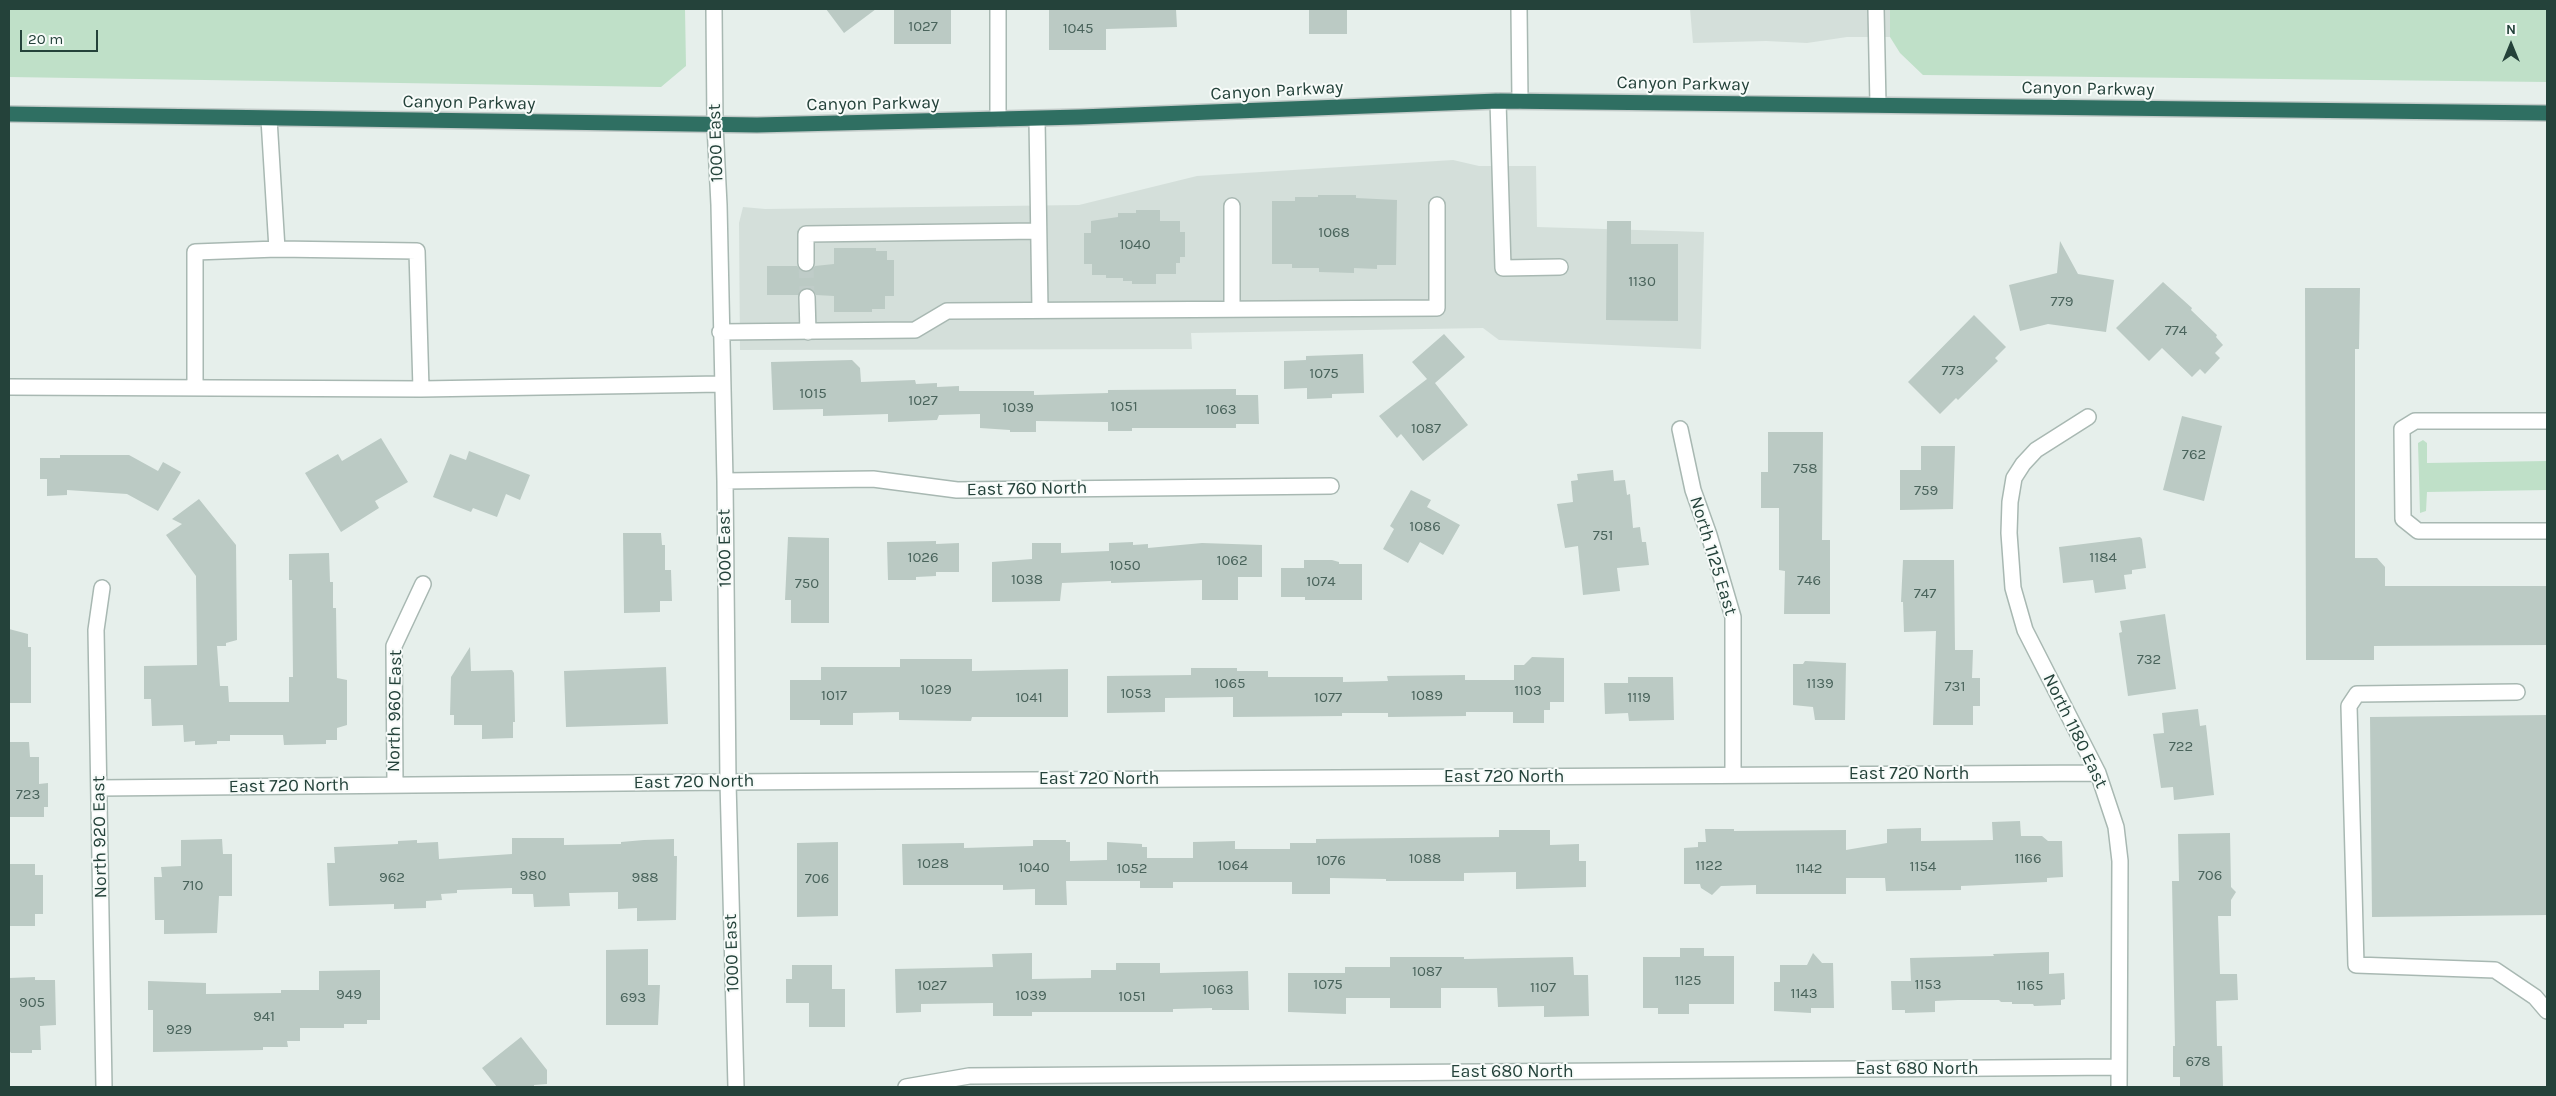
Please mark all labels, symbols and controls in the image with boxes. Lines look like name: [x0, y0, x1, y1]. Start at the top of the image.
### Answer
house number: 1027: [908, 18, 938, 36]
scale bar: [22, 20, 100, 52]
house number: 1045: [1063, 20, 1093, 38]
north arrow: [2486, 20, 2536, 70]
text: N: [2506, 21, 2516, 38]
text: 20 m: [28, 30, 63, 48]
street label: Canyon Parkway: [1616, 72, 1750, 96]
street label: Canyon Parkway: [1210, 77, 1344, 105]
street label: Canyon Parkway: [2021, 77, 2155, 101]
street label: Canyon Parkway: [402, 91, 536, 115]
street label: Canyon Parkway: [806, 92, 940, 116]
street label: 1000 East: [704, 103, 728, 183]
house number: 1068: [1318, 224, 1350, 242]
house number: 1040: [1119, 236, 1151, 254]
house number: 1130: [1628, 273, 1656, 291]
house number: 779: [2051, 293, 2073, 311]
house number: 774: [2165, 322, 2187, 340]
house number: 773: [1942, 362, 1964, 380]
house number: 1075: [1309, 365, 1339, 383]
house number: 1015: [799, 385, 827, 403]
house number: 1027: [908, 392, 938, 410]
house number: 1051: [1110, 398, 1138, 416]
house number: 1039: [1002, 399, 1034, 417]
house number: 1063: [1205, 401, 1237, 419]
house number: 1087: [1411, 420, 1441, 438]
house number: 762: [2182, 446, 2206, 464]
house number: 758: [1793, 460, 1817, 478]
street label: East 760 North: [967, 477, 1087, 501]
house number: 759: [1914, 482, 1938, 500]
street label: North 1125 East: [1685, 494, 1741, 618]
street label: 1000 East: [714, 509, 736, 587]
house number: 1086: [1409, 518, 1441, 536]
house number: 751: [1593, 527, 1613, 545]
house number: 1026: [907, 549, 939, 567]
house number: 1184: [2089, 549, 2117, 567]
house number: 1062: [1216, 552, 1248, 570]
house number: 1050: [1109, 557, 1141, 575]
house number: 1038: [1011, 571, 1043, 589]
house number: 746: [1797, 572, 1821, 590]
house number: 1074: [1306, 573, 1336, 591]
house number: 750: [795, 575, 819, 593]
house number: 747: [1914, 585, 1936, 603]
street label: North 960 East: [383, 650, 407, 772]
house number: 732: [2137, 651, 2161, 669]
street label: North 1180 East: [2038, 670, 2112, 792]
house number: 1065: [1215, 675, 1245, 693]
house number: 1139: [1806, 675, 1834, 693]
house number: 731: [1945, 678, 1965, 696]
house number: 1029: [920, 681, 952, 699]
house number: 1103: [1514, 682, 1542, 700]
house number: 1053: [1120, 685, 1152, 703]
house number: 1017: [821, 687, 847, 705]
house number: 1089: [1411, 687, 1443, 705]
house number: 1041: [1015, 689, 1043, 707]
house number: 1077: [1314, 689, 1342, 707]
house number: 1119: [1627, 689, 1651, 707]
house number: 722: [2169, 738, 2193, 756]
street label: East 720 North: [1849, 763, 1969, 785]
street label: East 720 North: [1444, 766, 1564, 788]
street label: East 720 North: [1039, 768, 1159, 790]
street label: East 720 North: [633, 770, 755, 794]
street label: East 720 North: [228, 774, 350, 798]
street label: North 920 East: [88, 775, 112, 899]
house number: 723: [16, 786, 40, 804]
house number: 1088: [1409, 850, 1441, 868]
house number: 1166: [2014, 850, 2042, 868]
house number: 1076: [1316, 852, 1346, 870]
house number: 1028: [917, 855, 949, 873]
house number: 1064: [1218, 857, 1248, 875]
house number: 1122: [1695, 857, 1723, 875]
house number: 1154: [1910, 858, 1936, 876]
house number: 1040: [1018, 859, 1050, 877]
house number: 1052: [1116, 860, 1148, 878]
house number: 1142: [1796, 860, 1822, 878]
house number: 980: [520, 867, 546, 885]
house number: 706: [2198, 867, 2222, 885]
house number: 962: [379, 869, 405, 887]
house number: 988: [631, 869, 659, 887]
house number: 706: [805, 870, 829, 888]
house number: 710: [183, 877, 203, 895]
street label: 1000 East: [720, 913, 744, 993]
house number: 1087: [1412, 963, 1442, 981]
house number: 1125: [1674, 972, 1702, 990]
house number: 1075: [1313, 976, 1343, 994]
house number: 1153: [1914, 976, 1942, 994]
house number: 1027: [917, 977, 947, 995]
house number: 1165: [2017, 977, 2043, 995]
house number: 1107: [1530, 979, 1556, 997]
house number: 1063: [1202, 981, 1234, 999]
house number: 1143: [1790, 985, 1818, 1003]
house number: 949: [336, 986, 362, 1004]
house number: 1039: [1015, 987, 1047, 1005]
house number: 1051: [1118, 988, 1146, 1006]
house number: 693: [620, 989, 646, 1007]
house number: 905: [19, 994, 45, 1012]
house number: 941: [253, 1008, 275, 1026]
house number: 929: [166, 1021, 192, 1039]
house number: 678: [2186, 1053, 2210, 1071]
street label: East 680 North: [1855, 1058, 1979, 1080]
street label: East 680 North: [1450, 1061, 1574, 1083]

